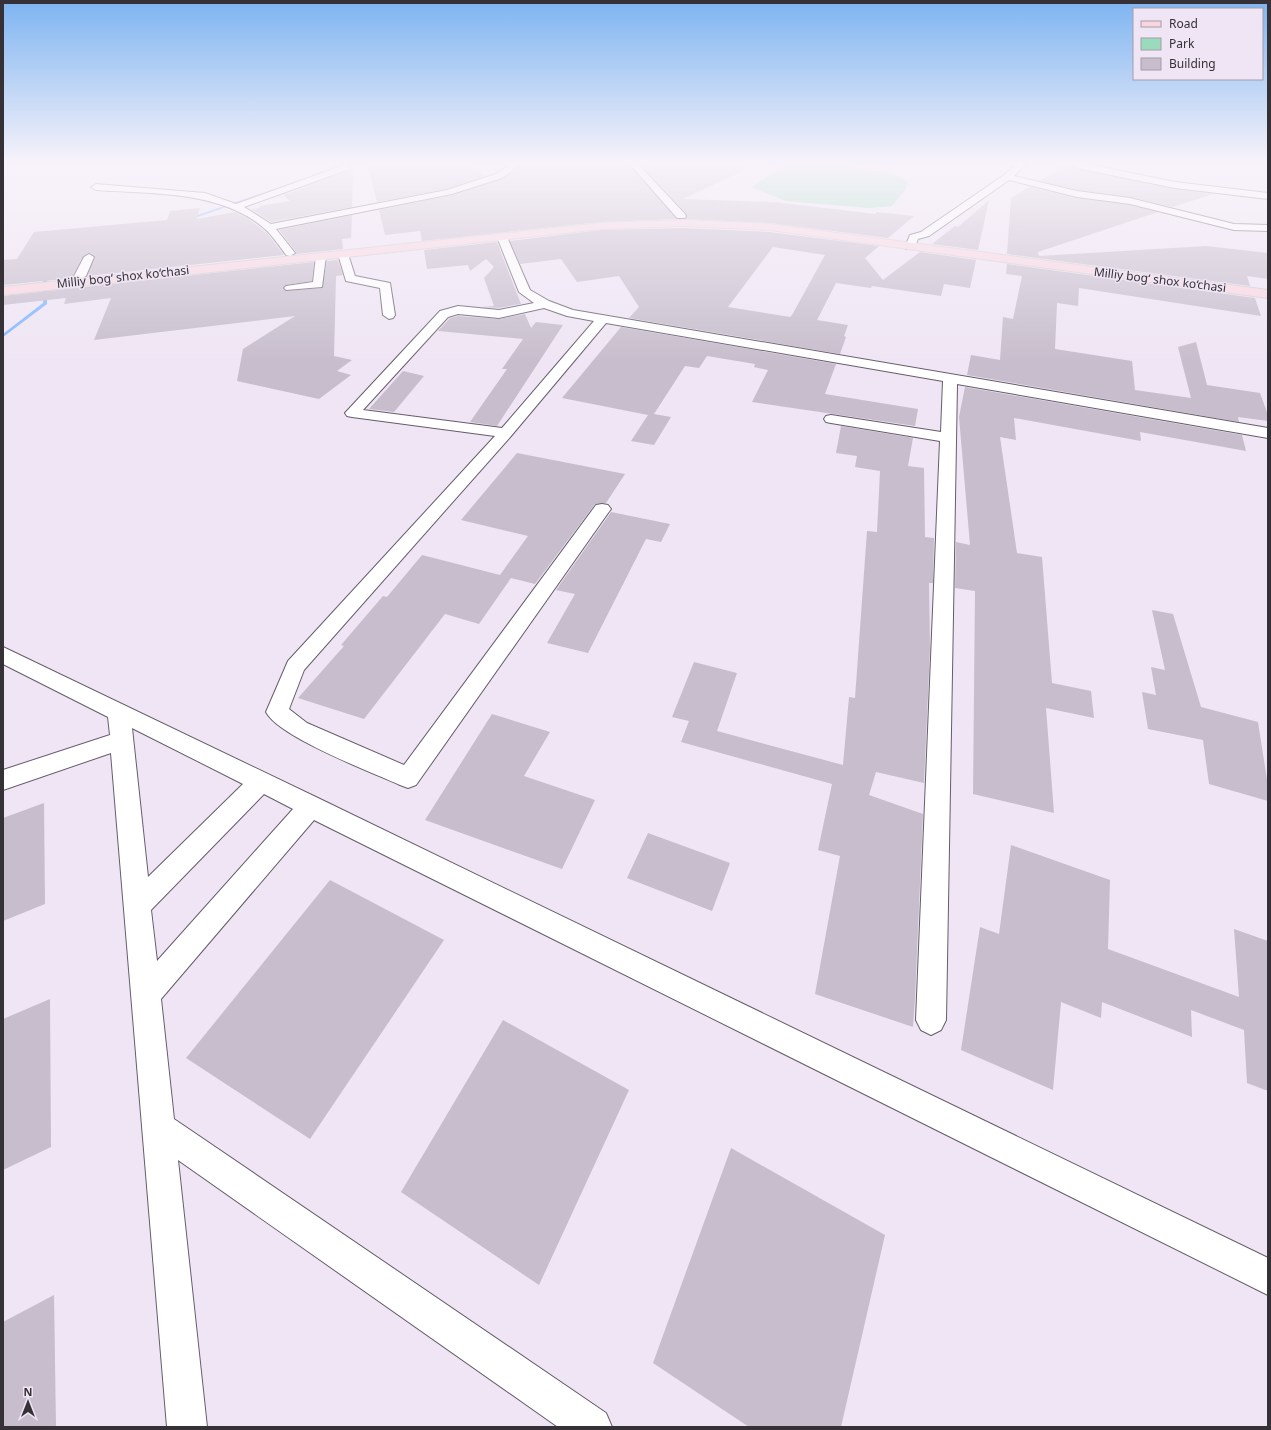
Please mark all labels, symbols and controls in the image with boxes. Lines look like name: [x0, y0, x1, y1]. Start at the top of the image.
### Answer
legend: [1133, 8, 1263, 80]
text: Road: [1169, 15, 1198, 32]
text: Park: [1169, 35, 1195, 52]
text: Building: [1169, 55, 1216, 72]
street label: Milliy bog‘ shox ko‘chasi: [56, 261, 190, 292]
street label: Milliy bog‘ shox ko‘chasi: [1093, 263, 1227, 296]
north arrow: [8, 1382, 48, 1422]
text: N: [24, 1384, 32, 1399]

